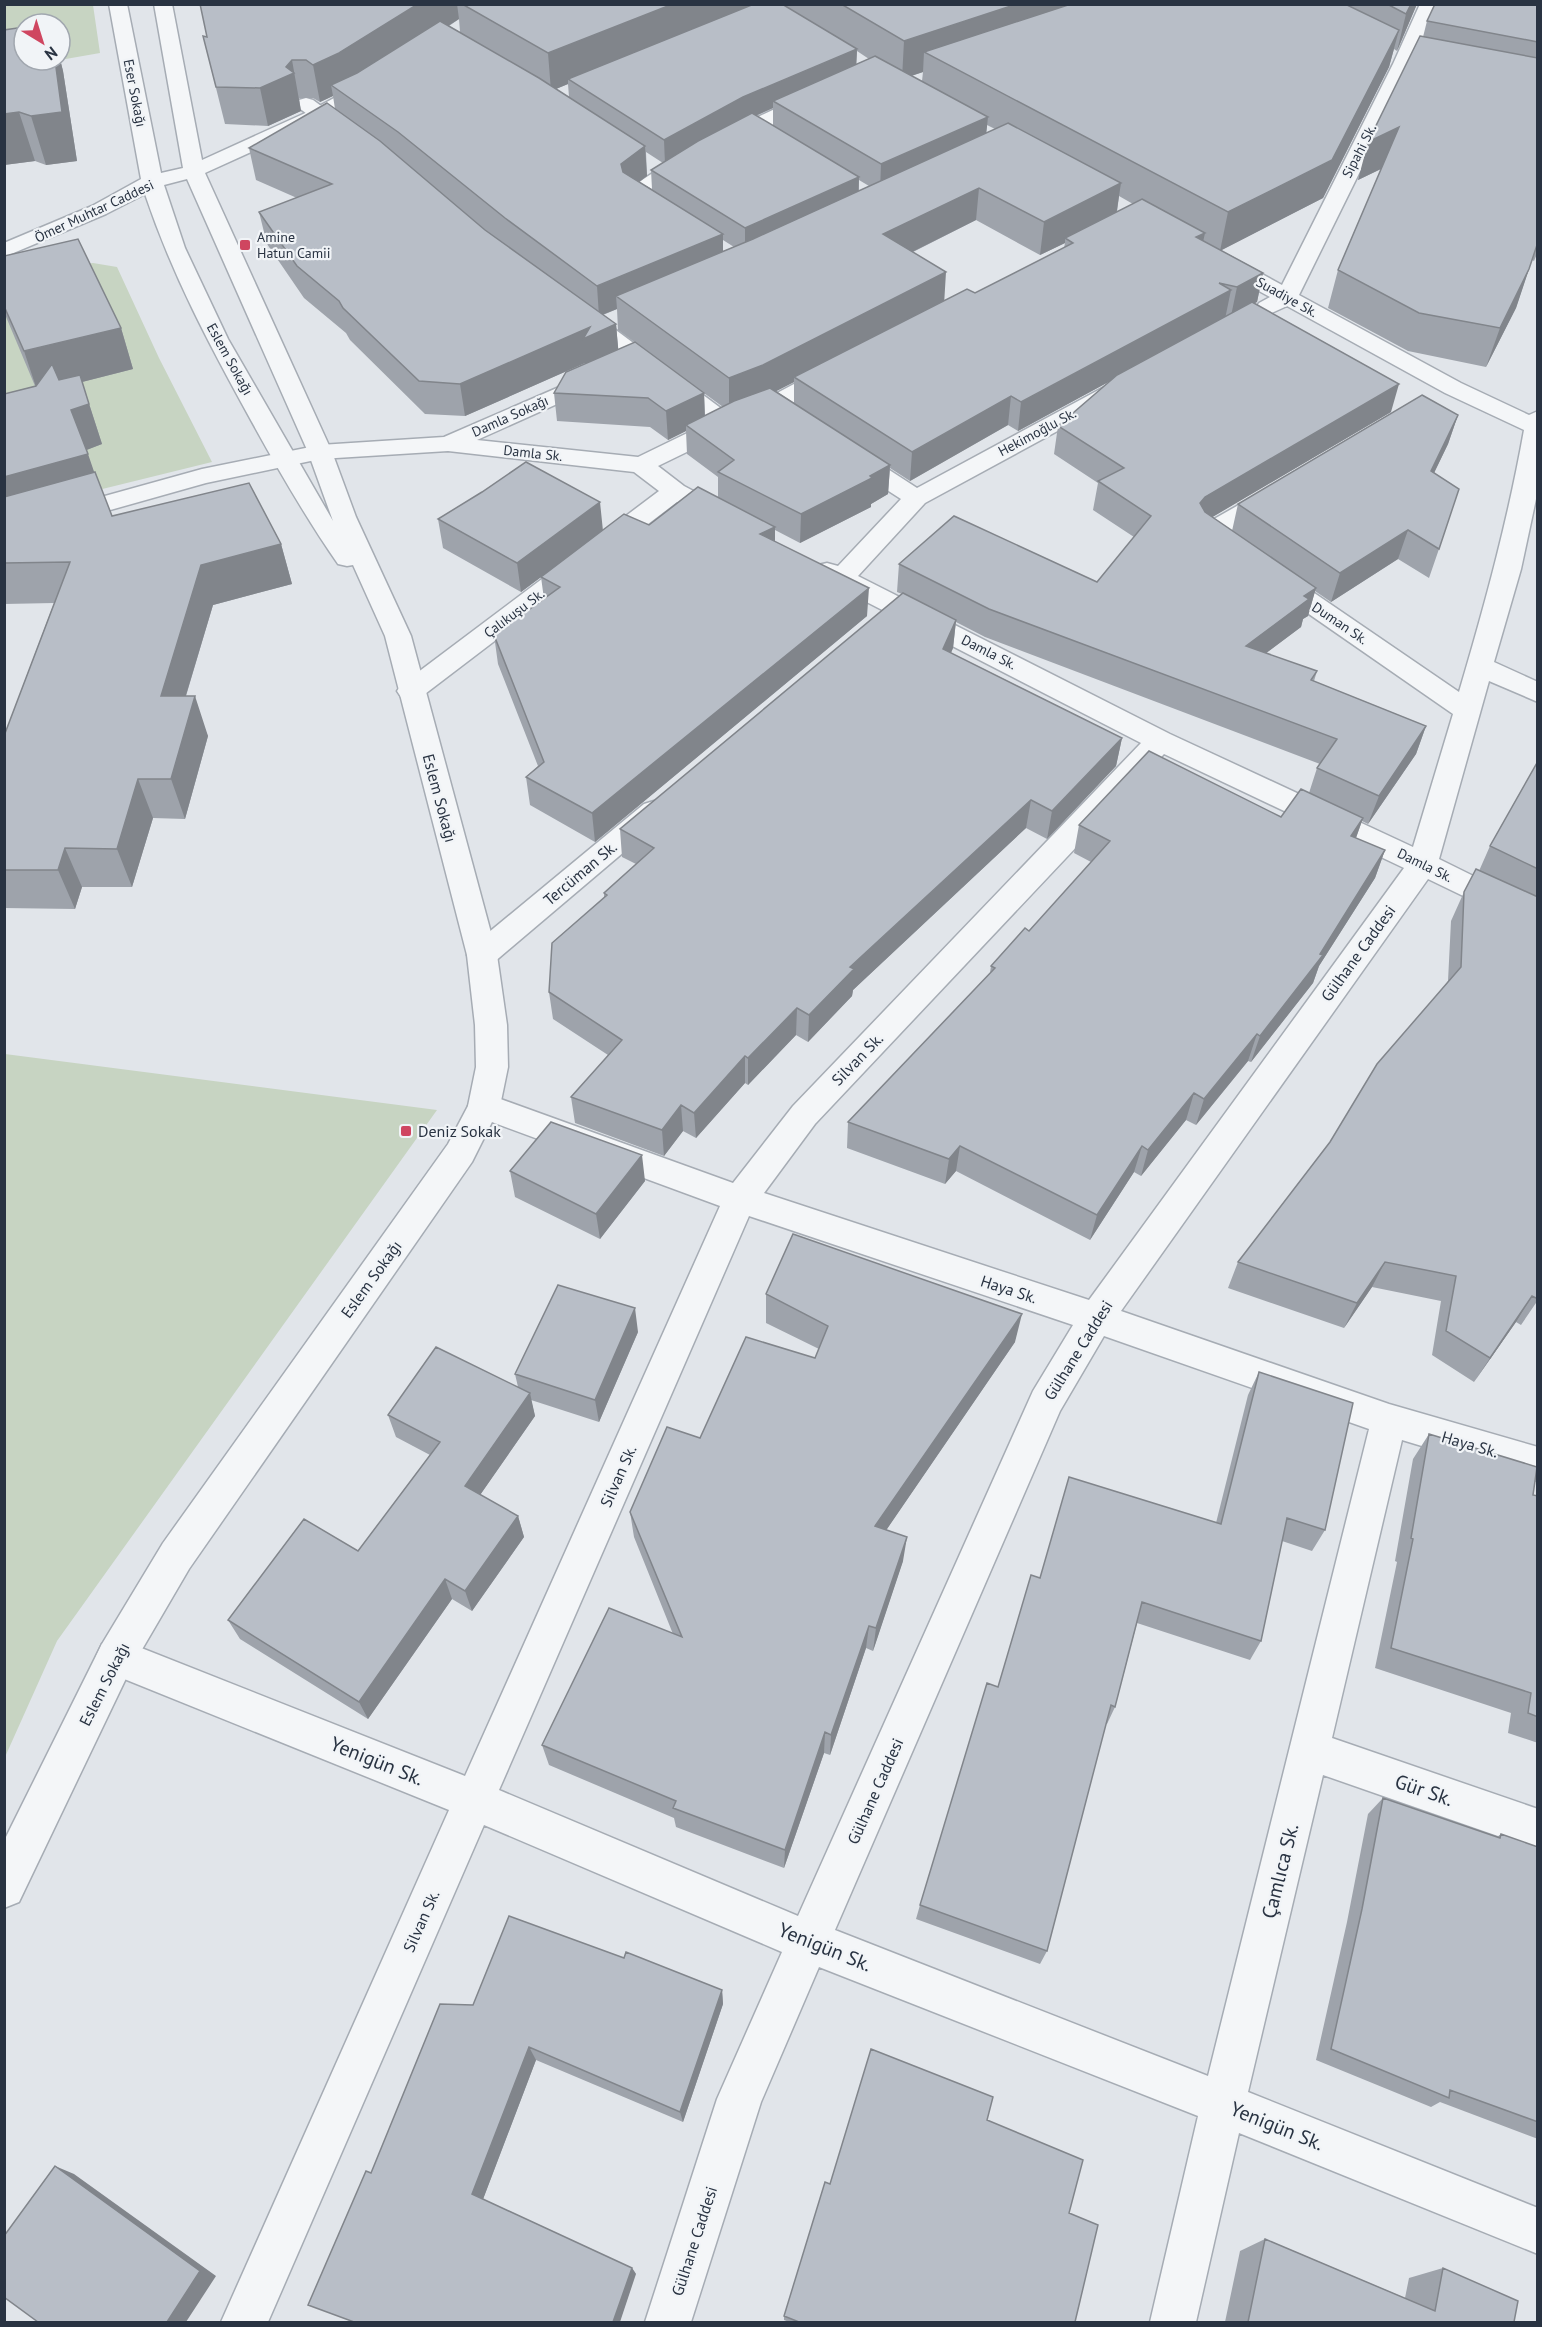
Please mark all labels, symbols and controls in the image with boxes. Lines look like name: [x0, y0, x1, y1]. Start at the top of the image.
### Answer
north arrow: [12, 12, 72, 72]
text: N: [41, 43, 62, 65]
street label: Eser Sokağı: [120, 57, 150, 129]
street label: Sipahi Sk.: [1338, 121, 1380, 181]
street label: Ömer Muhtar Caddesi: [31, 175, 157, 247]
place label: Amine Hatun Camii: [257, 228, 331, 262]
marker: Amine Hatun Camii: [238, 238, 252, 252]
street label: Suadiye Sk.: [1253, 273, 1321, 321]
street label: Eslem Sokağı: [203, 320, 257, 398]
street label: Damla Sokağı: [469, 391, 551, 441]
street label: Hekimoğlu Sk.: [995, 404, 1079, 460]
street label: Damla Sk.: [503, 441, 563, 465]
street label: Çalıkuşu Sk.: [480, 584, 548, 642]
street label: Duman Sk.: [1309, 598, 1371, 648]
street label: Damla Sk.: [958, 631, 1020, 673]
street label: Eslem Sokağı: [419, 751, 461, 845]
street label: Tercüman Sk.: [539, 836, 621, 910]
street label: Damla Sk.: [1394, 844, 1456, 886]
street label: Gülhane Caddesi: [1316, 901, 1400, 1005]
street label: Silvan Sk.: [827, 1028, 887, 1090]
place label: Deniz Sokak: [418, 1121, 501, 1141]
marker: Deniz Sokak: [399, 1124, 413, 1138]
street label: Eslem Sokağı: [336, 1236, 406, 1322]
street label: Haya Sk.: [978, 1271, 1040, 1307]
street label: Gülhane Caddesi: [1039, 1296, 1117, 1404]
street label: Haya Sk.: [1439, 1426, 1501, 1462]
street label: Silvan Sk.: [595, 1442, 641, 1510]
street label: Eslem Sokağı: [74, 1639, 134, 1729]
street label: Yenigün Sk.: [327, 1731, 427, 1791]
street label: Gülhane Caddesi: [843, 1735, 907, 1847]
street label: Gür Sk.: [1392, 1768, 1456, 1812]
street label: Çamlıca Sk.: [1256, 1821, 1304, 1921]
street label: Silvan Sk.: [398, 1887, 444, 1955]
street label: Yenigün Sk.: [775, 1917, 875, 1977]
street label: Yenigün Sk.: [1227, 2096, 1327, 2156]
street label: Gülhane Caddesi: [667, 2184, 721, 2298]

